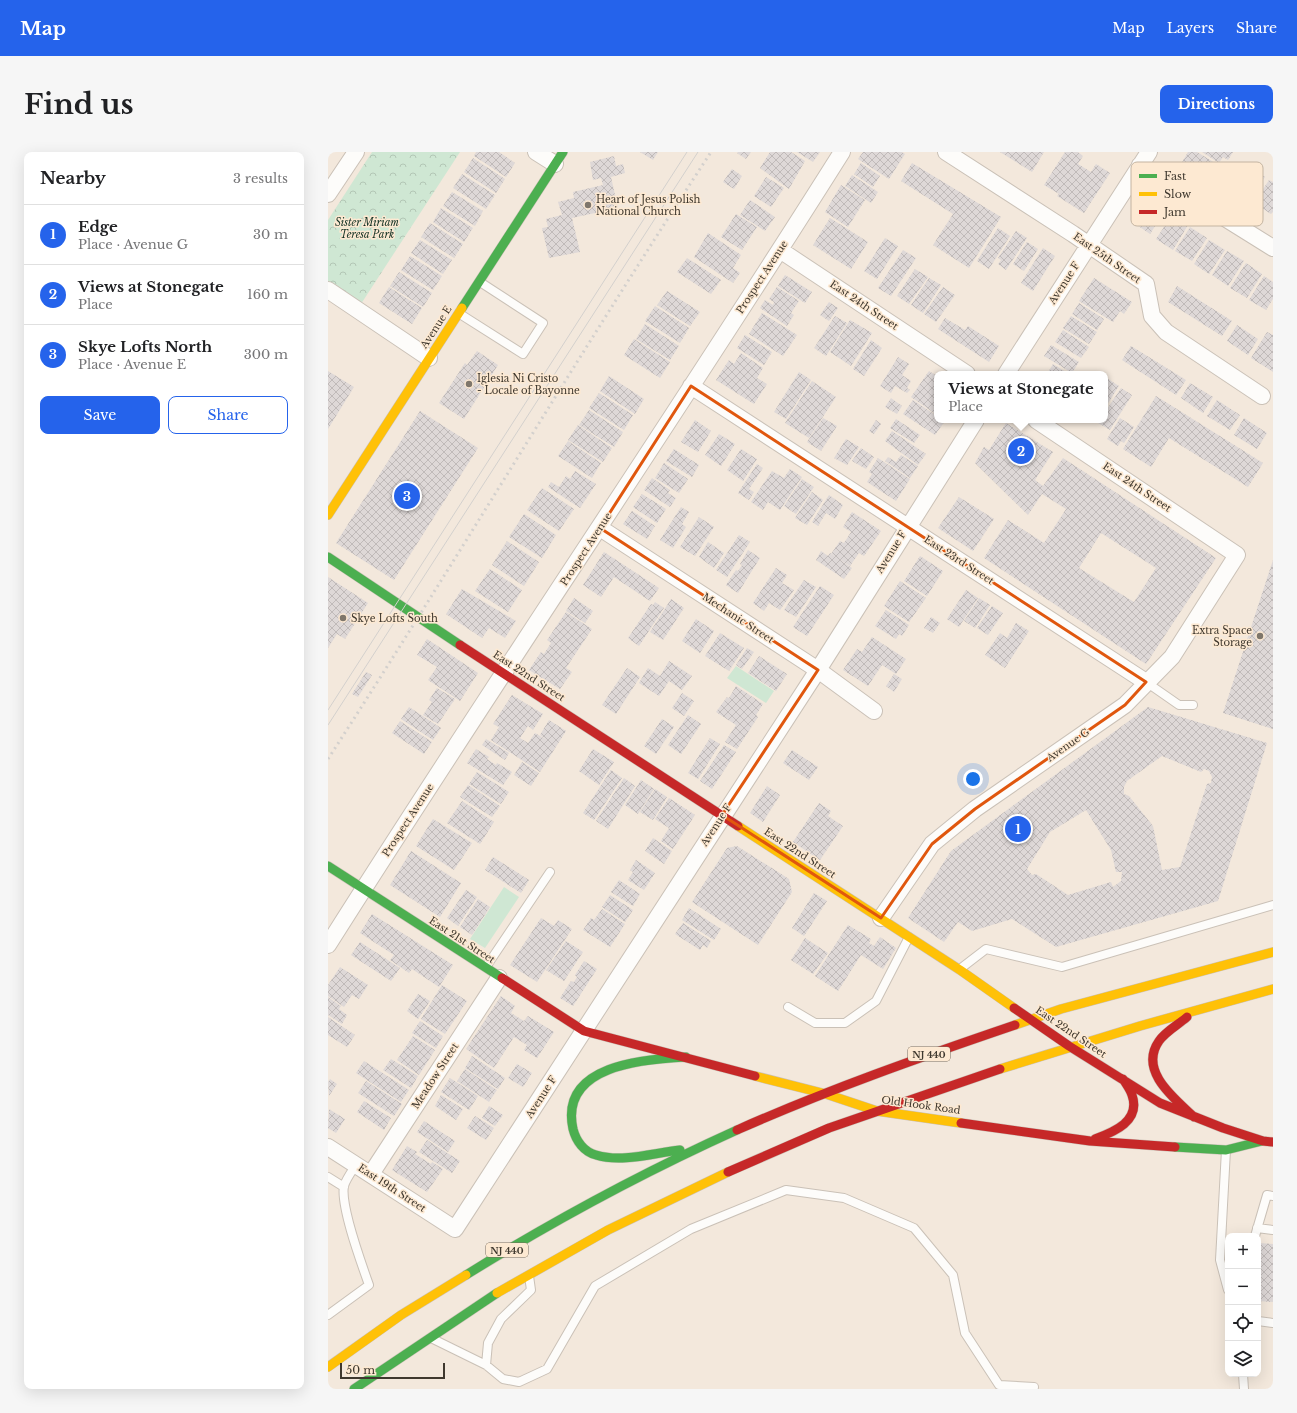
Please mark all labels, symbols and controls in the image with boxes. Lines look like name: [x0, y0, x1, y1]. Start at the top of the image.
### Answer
text: Map: [20, 17, 66, 40]
text: Map: [1112, 19, 1145, 37]
text: Layers: [1167, 19, 1214, 37]
text: Share: [1236, 19, 1277, 37]
button: Directions: [1160, 85, 1273, 123]
text: Find us: [24, 87, 134, 122]
legend: [1131, 162, 1263, 226]
text: Nearby: [40, 168, 106, 189]
text: Fast: [1164, 169, 1187, 183]
text: 3 results: [233, 170, 288, 187]
text: Slow: [1164, 187, 1192, 201]
place label: Heart of Jesus Polish National Church: [596, 193, 701, 218]
marker: Heart of Jesus Polish National Church: [583, 200, 593, 210]
text: Jam: [1162, 205, 1186, 219]
park label: Sister Miriam Teresa Park: [335, 216, 399, 241]
text: Edge: [78, 217, 118, 236]
text: 1: [50, 226, 56, 243]
text: 30 m: [253, 226, 288, 243]
street label: East 25th Street: [1071, 230, 1143, 286]
text: Place · Avenue G: [78, 236, 188, 253]
street label: Prospect Avenue: [733, 238, 791, 316]
street label: Avenue F: [1045, 259, 1083, 307]
text: Views at Stonegate: [78, 277, 224, 296]
street label: East 24th Street: [827, 277, 901, 333]
text: 2: [49, 286, 57, 303]
text: 160 m: [247, 286, 288, 303]
text: Place: [78, 296, 113, 313]
street label: Avenue E: [417, 303, 455, 352]
text: Skye Lofts North: [78, 337, 212, 356]
text: 3: [49, 346, 57, 363]
text: 300 m: [244, 346, 288, 363]
text: Place · Avenue E: [78, 356, 186, 373]
popup: [934, 371, 1108, 423]
place label: Iglesia Ni Cristo - Locale of Bayonne: [477, 372, 580, 397]
marker: Iglesia Ni Cristo - Locale of Bayonne: [464, 379, 474, 389]
text: Views at Stonegate: [948, 379, 1094, 398]
button: Save: [40, 396, 160, 434]
button: Share: [168, 396, 288, 434]
text: Place: [948, 398, 983, 415]
pin: 2: [1008, 436, 1034, 466]
street label: East 24th Street: [1100, 459, 1174, 515]
pin: 3: [394, 481, 420, 511]
street label: Prospect Avenue: [557, 510, 615, 588]
street label: Avenue F: [872, 528, 909, 576]
street label: East 23rd Street: [922, 533, 997, 588]
street label: Mechanic Street: [700, 590, 776, 646]
place label: Skye Lofts South: [351, 612, 438, 625]
marker: Skye Lofts South: [338, 613, 348, 623]
place label: Extra Space Storage: [1192, 624, 1252, 649]
marker: Extra Space Storage: [1255, 631, 1265, 641]
street label: East 22nd Street: [491, 648, 567, 704]
street label: Avenue G: [1043, 725, 1092, 765]
your location: [963, 769, 983, 789]
street label: Prospect Avenue: [379, 781, 437, 859]
street label: Avenue F: [697, 801, 735, 849]
pin: 1: [1005, 814, 1031, 844]
street label: East 22nd Street: [762, 825, 838, 881]
street label: East 21st Street: [427, 914, 498, 966]
street label: East 22nd Street: [1033, 1003, 1109, 1061]
street label: Meadow Street: [409, 1040, 461, 1111]
road number: NJ 440: [908, 1047, 950, 1061]
street label: Avenue F: [522, 1073, 560, 1121]
street label: Old Hook Road: [881, 1093, 962, 1117]
street label: East 19th Street: [356, 1161, 429, 1215]
map controls: [1225, 1233, 1261, 1377]
button: +: [1225, 1233, 1261, 1269]
road number: NJ 440: [486, 1243, 528, 1257]
button: −: [1225, 1269, 1261, 1305]
button: locate: [1225, 1305, 1261, 1341]
button: layers: [1225, 1341, 1261, 1377]
scale bar: [340, 1361, 445, 1380]
text: 50 m: [346, 1363, 375, 1377]

